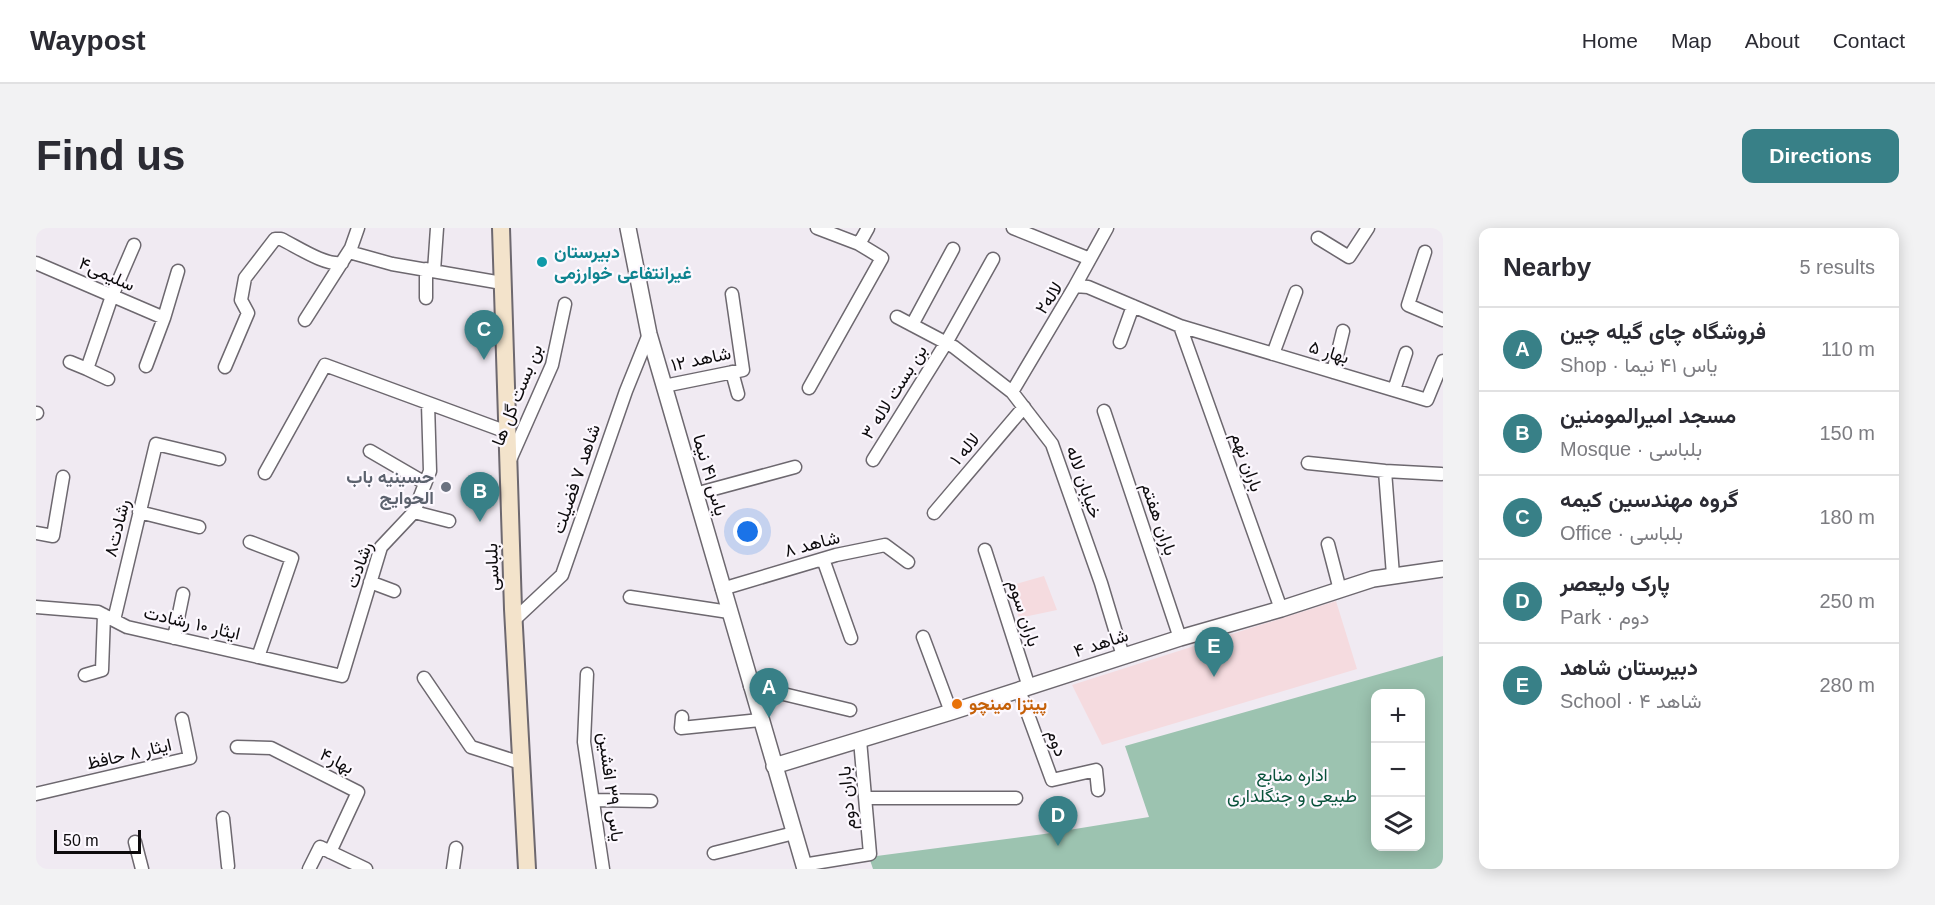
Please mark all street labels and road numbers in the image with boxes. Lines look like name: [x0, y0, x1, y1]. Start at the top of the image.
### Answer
street label: سلیمی۴: [76, 253, 138, 296]
street label: لاله۲: [1031, 278, 1067, 318]
street label: بهار ۵: [1306, 336, 1351, 368]
street label: بن بست گل ها: [488, 341, 547, 449]
street label: بن بست لاله ۳: [857, 341, 932, 443]
street label: شاهد ۱۲: [669, 343, 733, 375]
street label: شاهد ۷ فضیلت: [548, 422, 604, 536]
street label: لاله ۱: [946, 429, 984, 469]
street label: باران نهم: [1225, 430, 1267, 495]
street label: یاس ۴۱ نیما: [688, 432, 731, 518]
street label: خیابان لاله: [1062, 443, 1106, 521]
street label: باران هفتم: [1135, 480, 1181, 559]
street label: رشادت۸: [100, 497, 135, 559]
street label: شاهد ۸: [782, 527, 842, 561]
street label: رشادت: [341, 539, 378, 591]
street label: بلباسی: [481, 543, 504, 591]
street label: باران سوم: [1002, 577, 1044, 650]
street label: ایثار ۱۰ رشادت: [142, 602, 242, 645]
street label: شاهد ۴: [1071, 625, 1131, 661]
street label: دوم: [1041, 727, 1071, 760]
street label: یاس ۳۹ افشین: [593, 731, 628, 843]
street label: ایثار ۸ حافظ: [84, 734, 174, 774]
street label: بهار۴: [316, 744, 357, 779]
street label: باران دوم: [834, 765, 862, 831]

